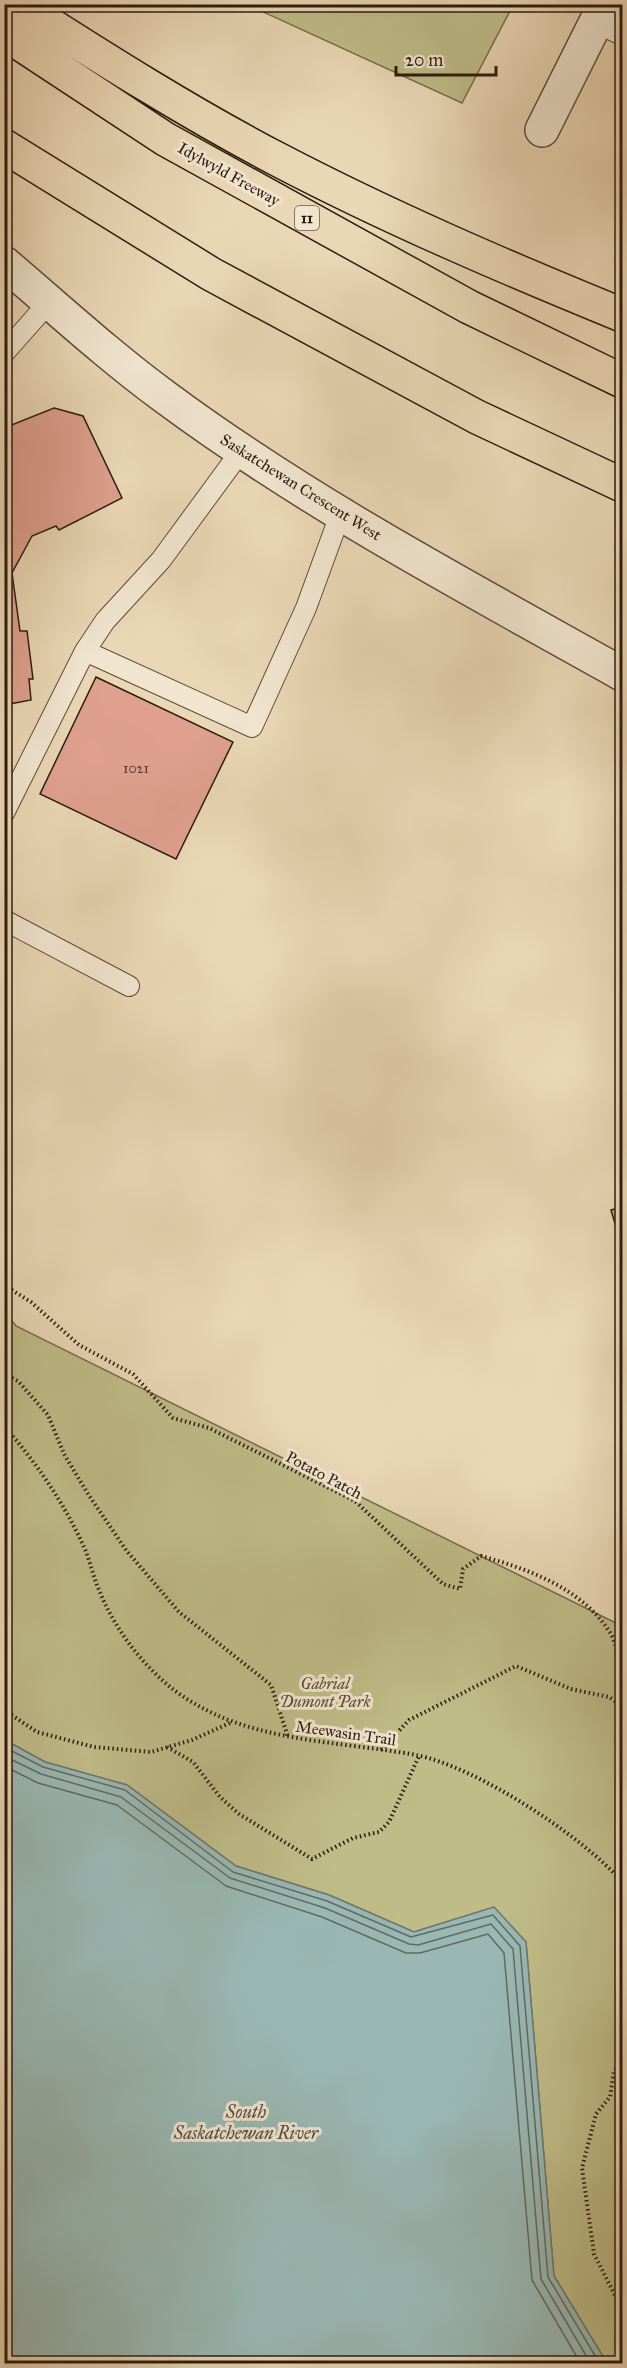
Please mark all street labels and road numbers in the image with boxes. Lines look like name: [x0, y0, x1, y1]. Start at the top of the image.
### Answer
street label: Idylwyld Freeway: [175, 138, 284, 210]
road number: 11: [295, 206, 319, 230]
street label: Saskatchewan Crescent West: [217, 430, 385, 545]
street label: Potato Patch: [283, 1447, 365, 1503]
street label: Meewasin Trail: [295, 1717, 398, 1750]

